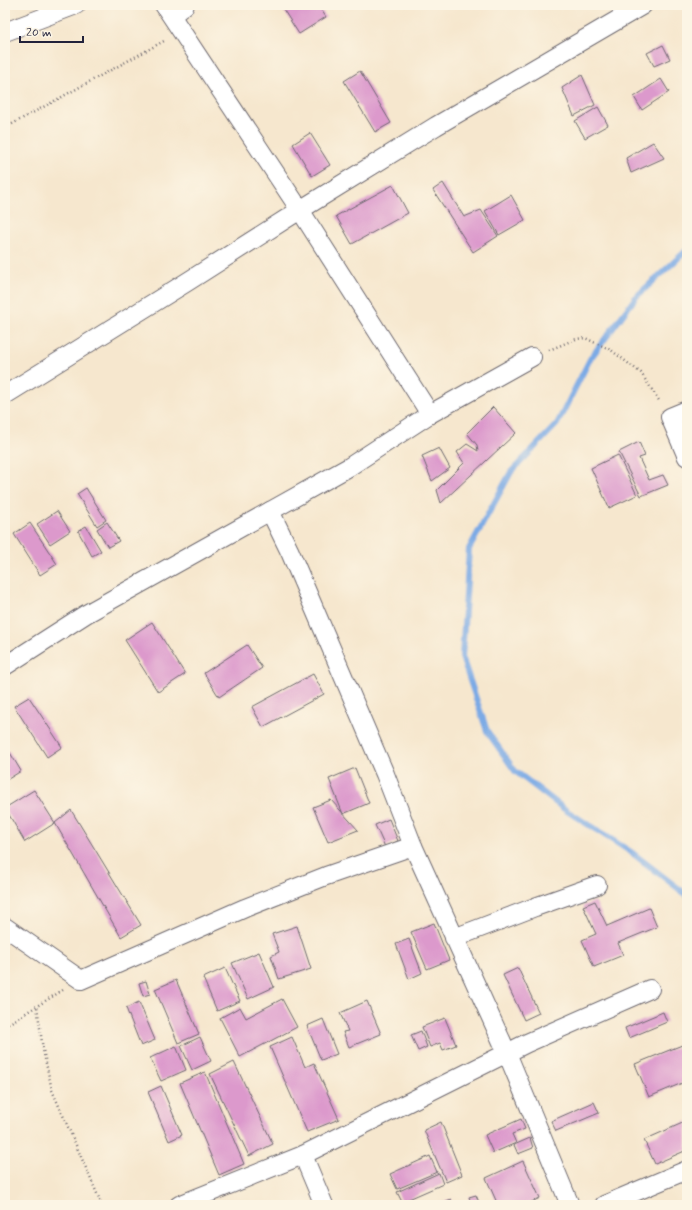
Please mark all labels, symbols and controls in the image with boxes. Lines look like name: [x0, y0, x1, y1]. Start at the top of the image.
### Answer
scale bar: [20, 18, 83, 44]
text: 20 m: [26, 25, 52, 41]

